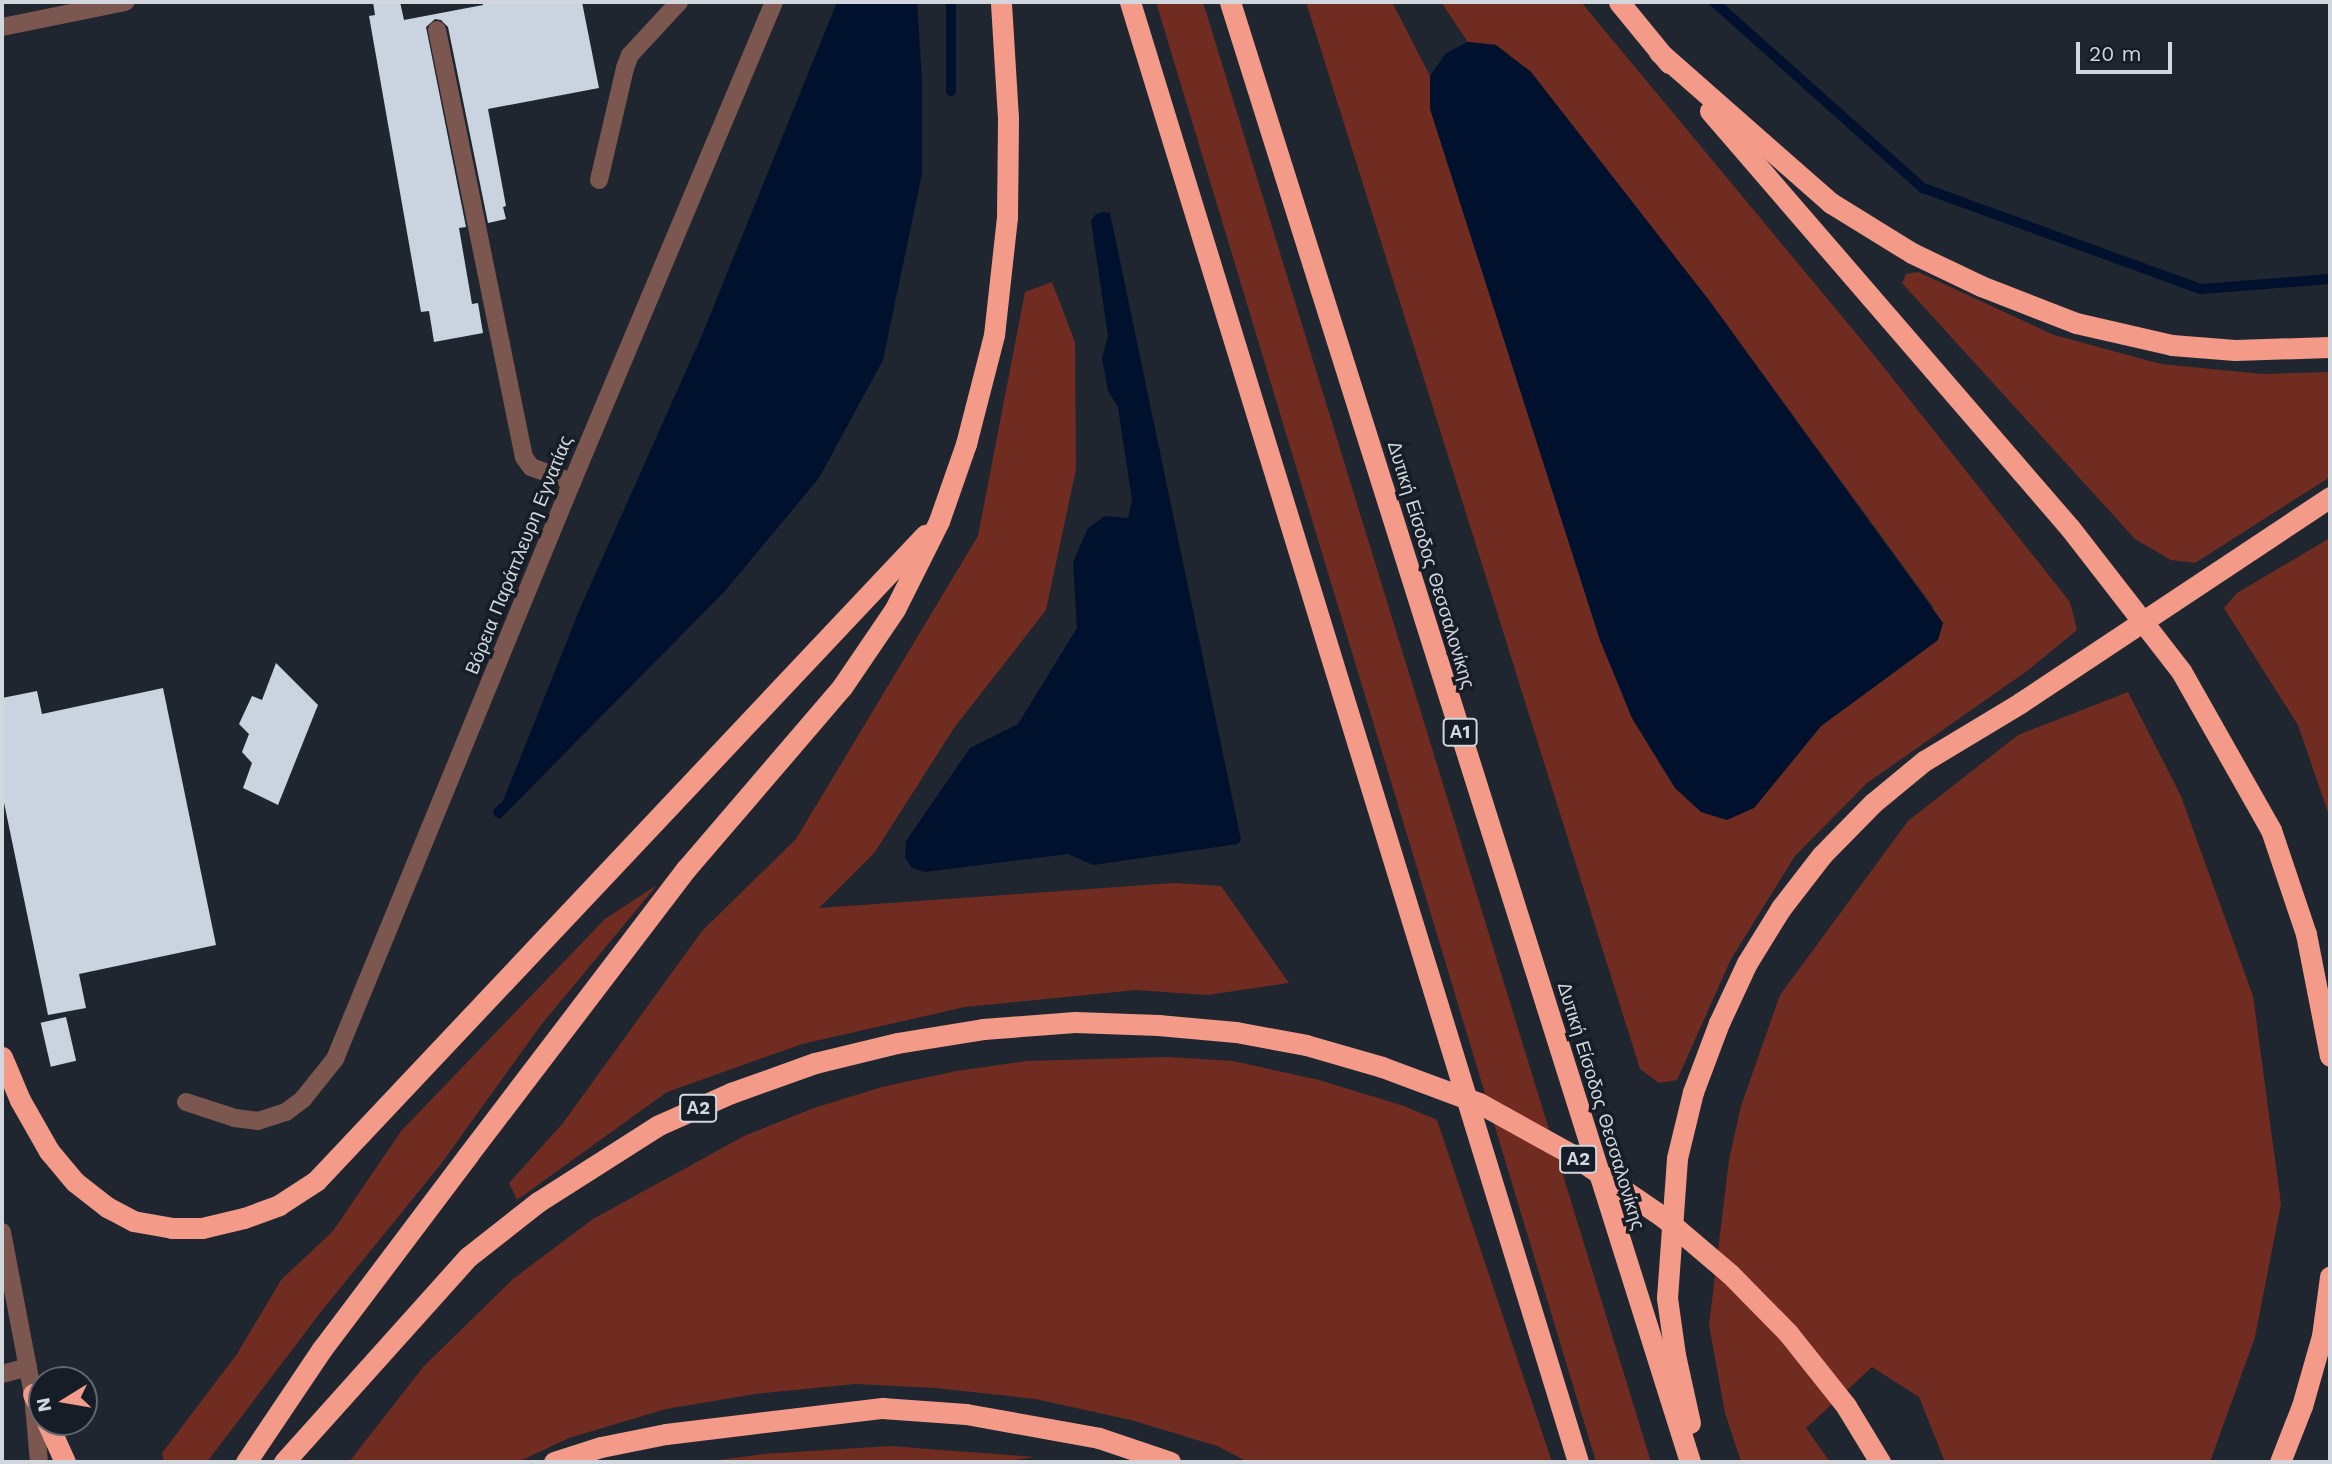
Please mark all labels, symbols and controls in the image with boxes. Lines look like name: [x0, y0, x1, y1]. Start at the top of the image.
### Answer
scale bar: [2080, 28, 2176, 72]
text: 20 m: [2089, 41, 2141, 66]
street label: Βόρεια Παράπλευρη Εγνατίας: [461, 432, 577, 678]
street label: Δυτική Είσοδος Θεσσαλονίκης: [1382, 438, 1480, 692]
road number: Α1: [1442, 718, 1478, 746]
street label: Δυτική Είσοδος Θεσσαλονίκης: [1552, 979, 1650, 1233]
road number: Α2: [679, 1093, 717, 1122]
road number: Α2: [1559, 1144, 1597, 1174]
north arrow: [28, 1366, 98, 1436]
text: N: [31, 1396, 56, 1414]

